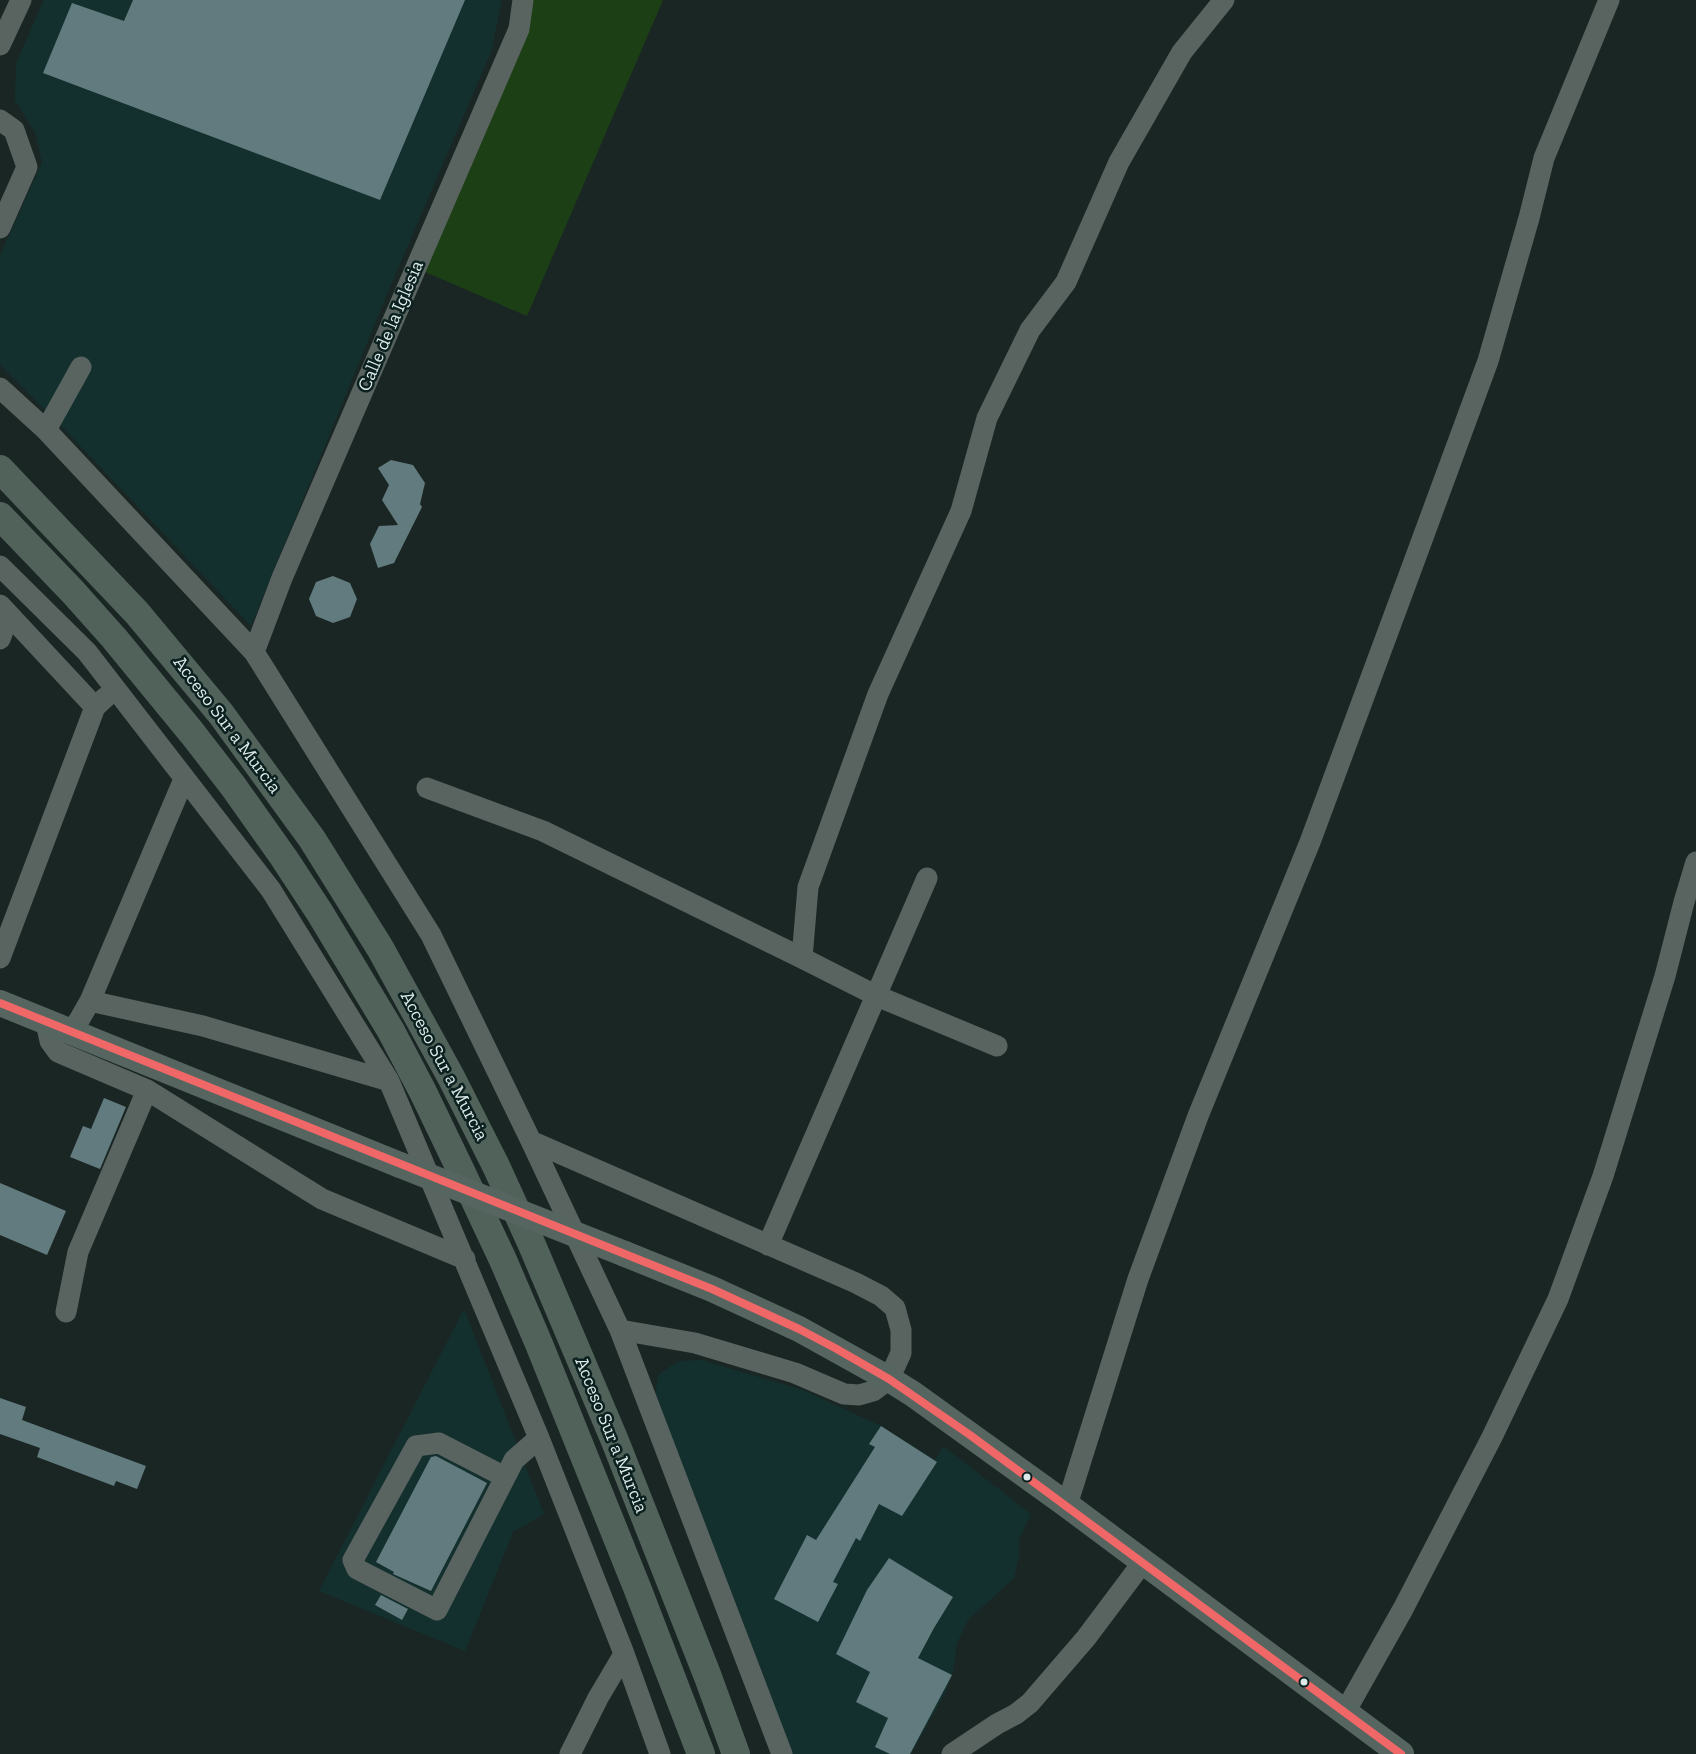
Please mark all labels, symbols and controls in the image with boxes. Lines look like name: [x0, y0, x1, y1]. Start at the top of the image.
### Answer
street label: Calle de la Iglesia: [353, 257, 429, 395]
street label: Acceso Sur a Murcia: [168, 652, 286, 798]
street label: Acceso Sur a Murcia: [395, 987, 493, 1145]
street label: Acceso Sur a Murcia: [569, 1354, 653, 1516]
unlabelled marker: [1022, 1472, 1032, 1482]
unlabelled marker: [1299, 1677, 1309, 1687]

